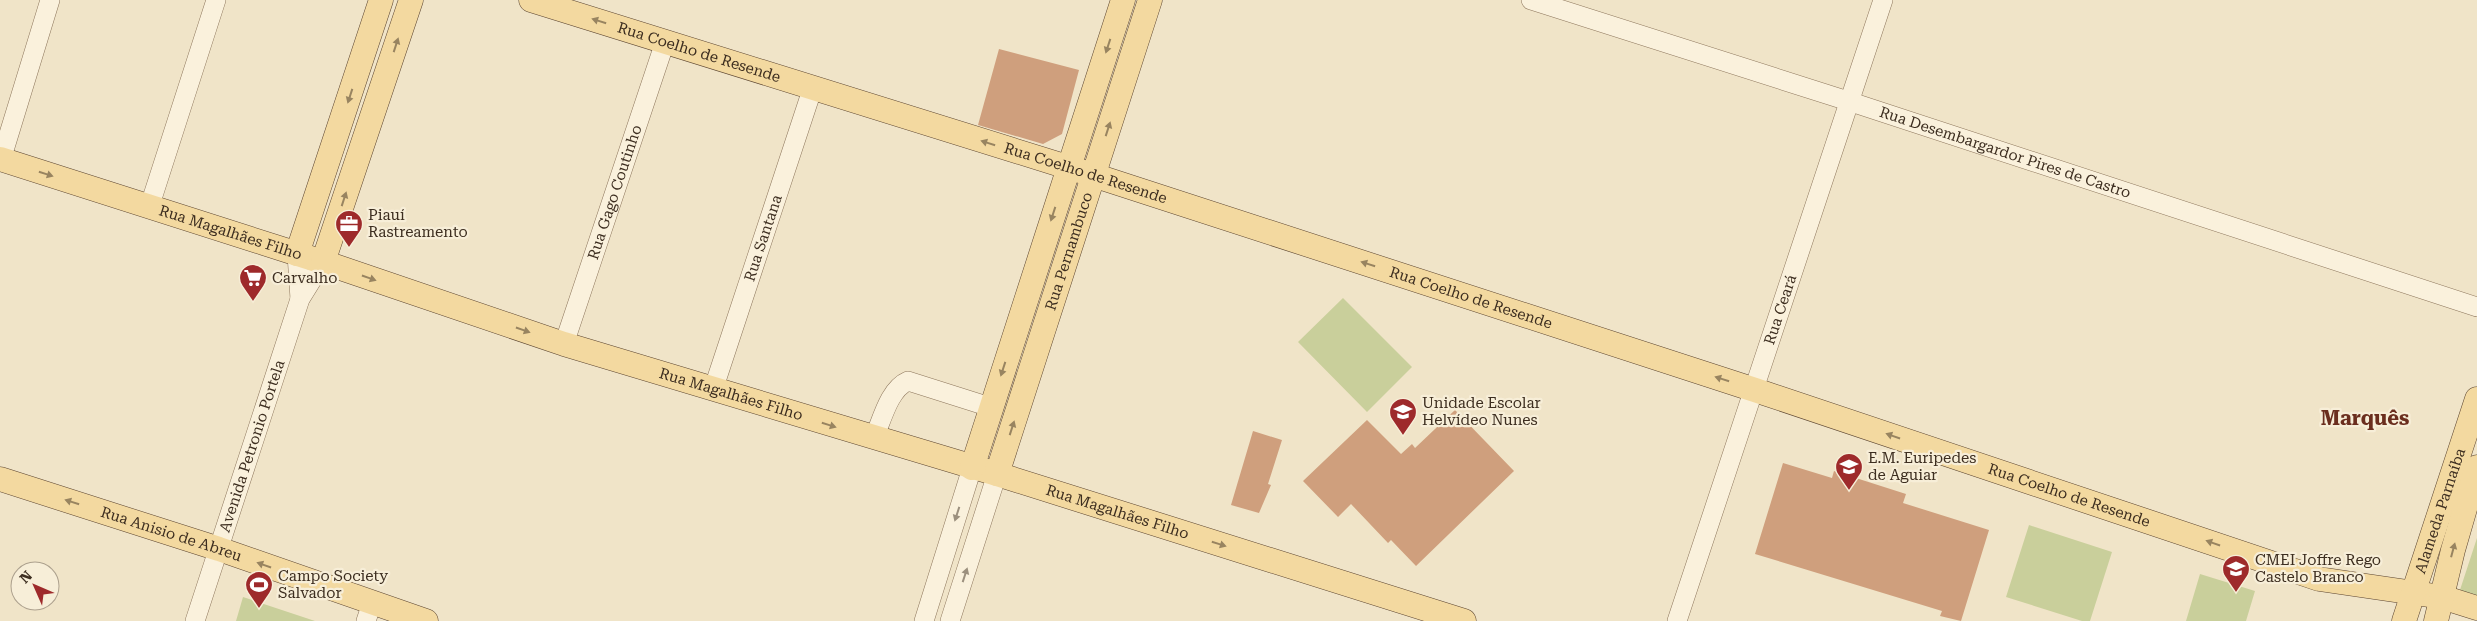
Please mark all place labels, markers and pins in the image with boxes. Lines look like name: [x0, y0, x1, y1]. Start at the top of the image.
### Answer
place label: Piauí Rastreamento: [368, 206, 468, 241]
office icon: Piauí Rastreamento: [334, 209, 364, 248]
supermarket icon: Carvalho: [238, 263, 268, 302]
place label: Carvalho: [272, 269, 337, 287]
place label: Unidade Escolar Helvídeo Nunes: [1422, 394, 1541, 429]
school or university icon: Unidade Escolar Helvídeo Nunes: [1388, 397, 1418, 436]
place label: E.M. Euripedes de Aguiar: [1868, 449, 1976, 484]
school or university icon: E.M. Euripedes de Aguiar: [1834, 452, 1864, 491]
place label: CMEI Joffre Rego Castelo Branco: [2255, 551, 2381, 586]
school or university icon: CMEI Joffre Rego Castelo Branco: [2221, 554, 2251, 593]
place label: Campo Society Salvador: [278, 567, 388, 602]
sports icon: Campo Society Salvador: [244, 570, 274, 609]

